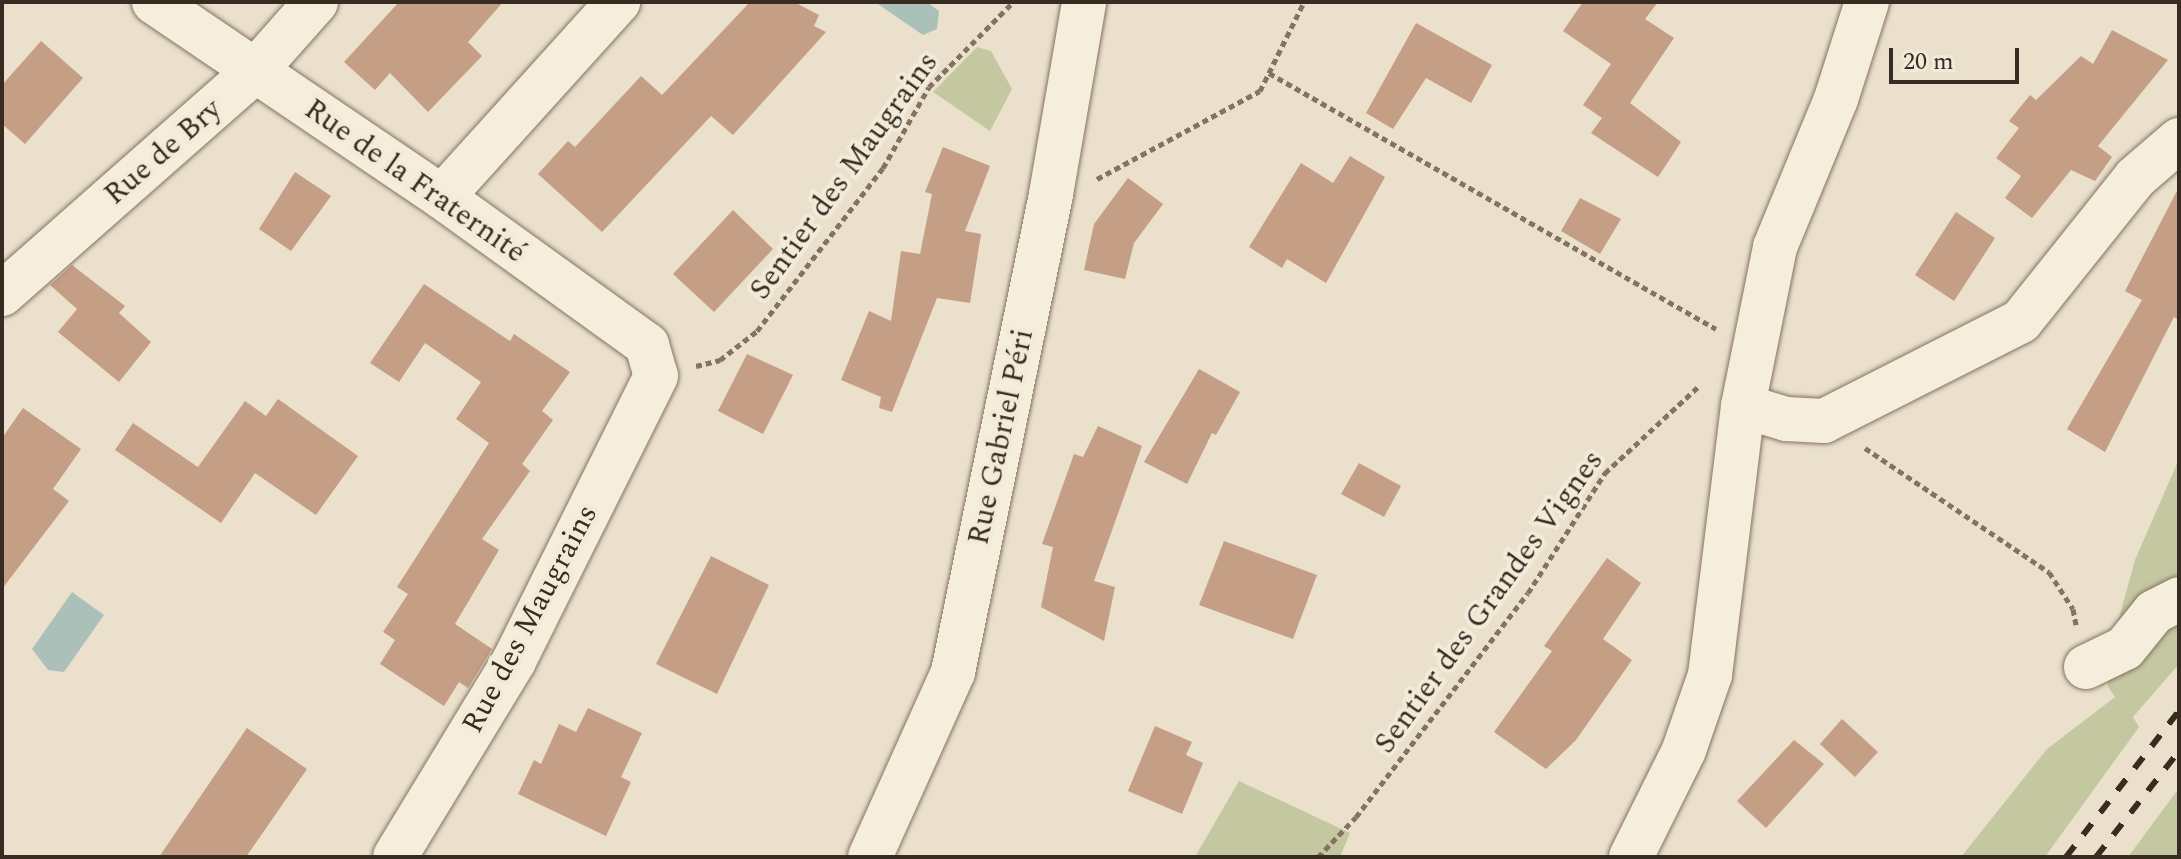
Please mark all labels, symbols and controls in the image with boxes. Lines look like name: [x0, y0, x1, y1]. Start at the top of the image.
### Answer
scale bar: [1893, 32, 2023, 82]
text: 20 m: [1903, 44, 1954, 80]
street label: Sentier des Maugrains: [742, 45, 946, 307]
street label: Rue de Bry: [97, 91, 229, 213]
street label: Rue de la Fraternité: [297, 91, 533, 271]
street label: Rue Gabriel Péri: [961, 326, 1041, 548]
street label: Sentier des Grandes Vignes: [1367, 443, 1611, 761]
street label: Rue des Maugrains: [455, 499, 605, 739]

